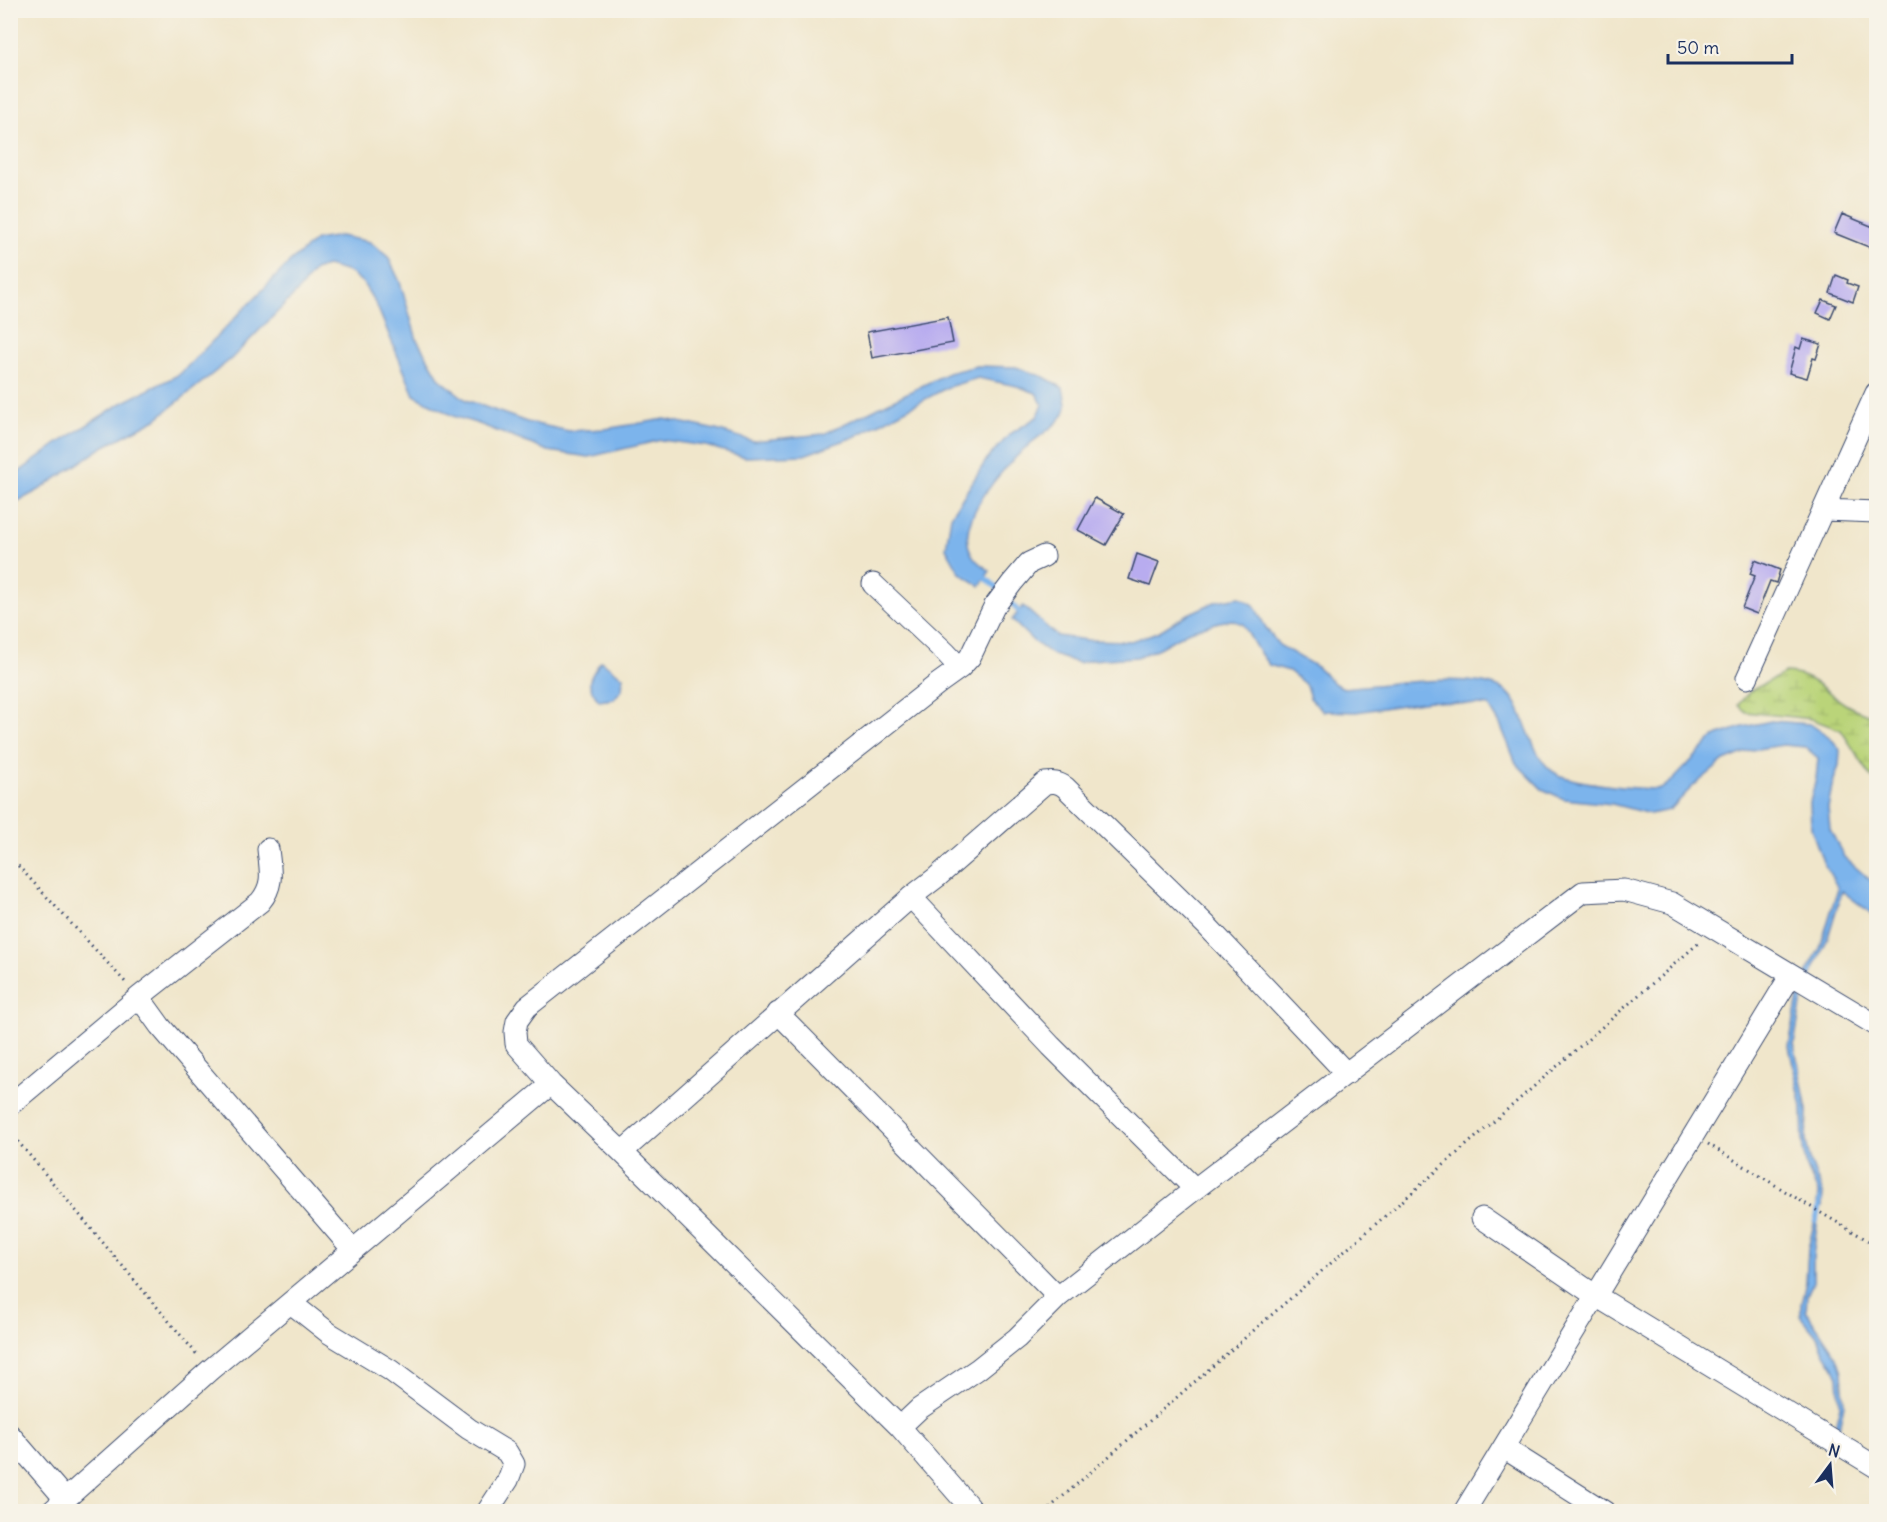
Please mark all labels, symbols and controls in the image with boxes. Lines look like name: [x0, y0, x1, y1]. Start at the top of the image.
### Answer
scale bar: [1668, 27, 1792, 65]
text: 50 m: [1677, 36, 1719, 59]
north arrow: [1800, 1435, 1860, 1495]
text: N: [1826, 1439, 1842, 1462]

